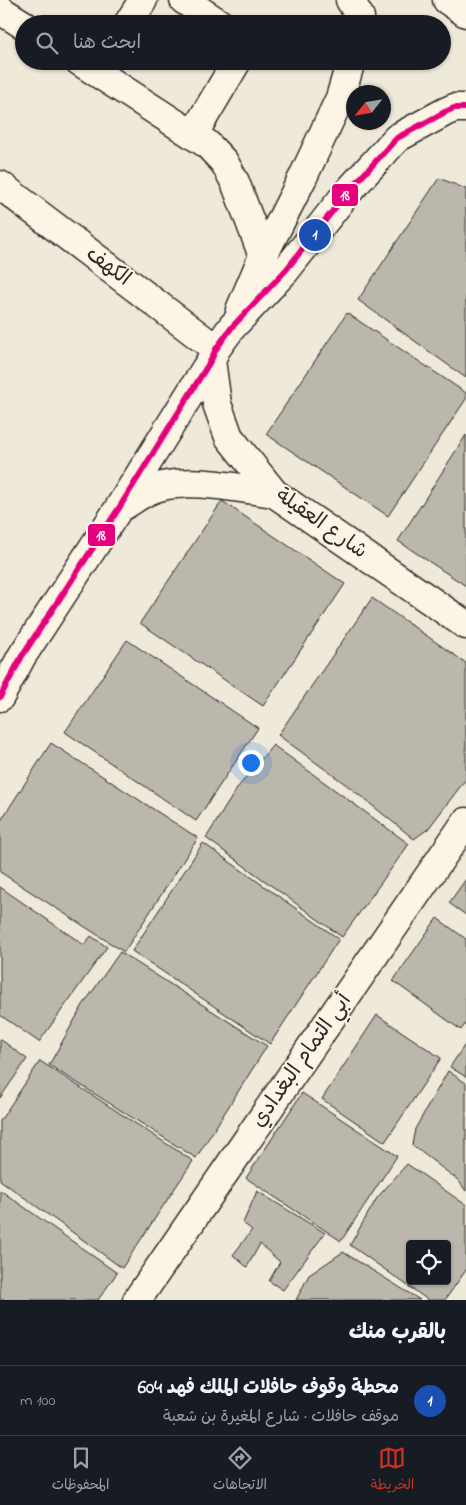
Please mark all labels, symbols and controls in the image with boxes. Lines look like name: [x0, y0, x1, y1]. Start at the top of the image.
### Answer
search box: [15, 15, 451, 70]
icon: search: [33, 29, 61, 57]
text: ابحث هنا: [73, 30, 141, 57]
north arrow: [346, 85, 391, 130]
line badge: 18: [331, 183, 359, 207]
text: 18: [340, 186, 351, 207]
pin: 1: [299, 216, 331, 254]
street label: الكهف: [79, 240, 137, 294]
street label: شارع العقيلة: [269, 481, 373, 567]
line badge: 18: [87, 523, 116, 547]
text: 18: [96, 526, 107, 547]
your location: [238, 750, 264, 776]
street label: أبي التمام البغدادي: [245, 988, 361, 1135]
map controls: [406, 1240, 451, 1285]
button: locate: [406, 1240, 451, 1285]
text: بالقرب منك: [349, 1318, 446, 1348]
text: محطة وقوف حافلات الملك فهد 604: [138, 1375, 399, 1402]
text: 100 m: [20, 1389, 55, 1413]
text: 1: [427, 1389, 433, 1413]
text: موقف حافلات · شارع المغيرة بن شعبة: [163, 1405, 399, 1429]
tab: المحفوظات: [52, 1444, 109, 1497]
tab: الاتجاهات: [213, 1444, 267, 1497]
tab: الخريطة: [371, 1444, 414, 1497]

